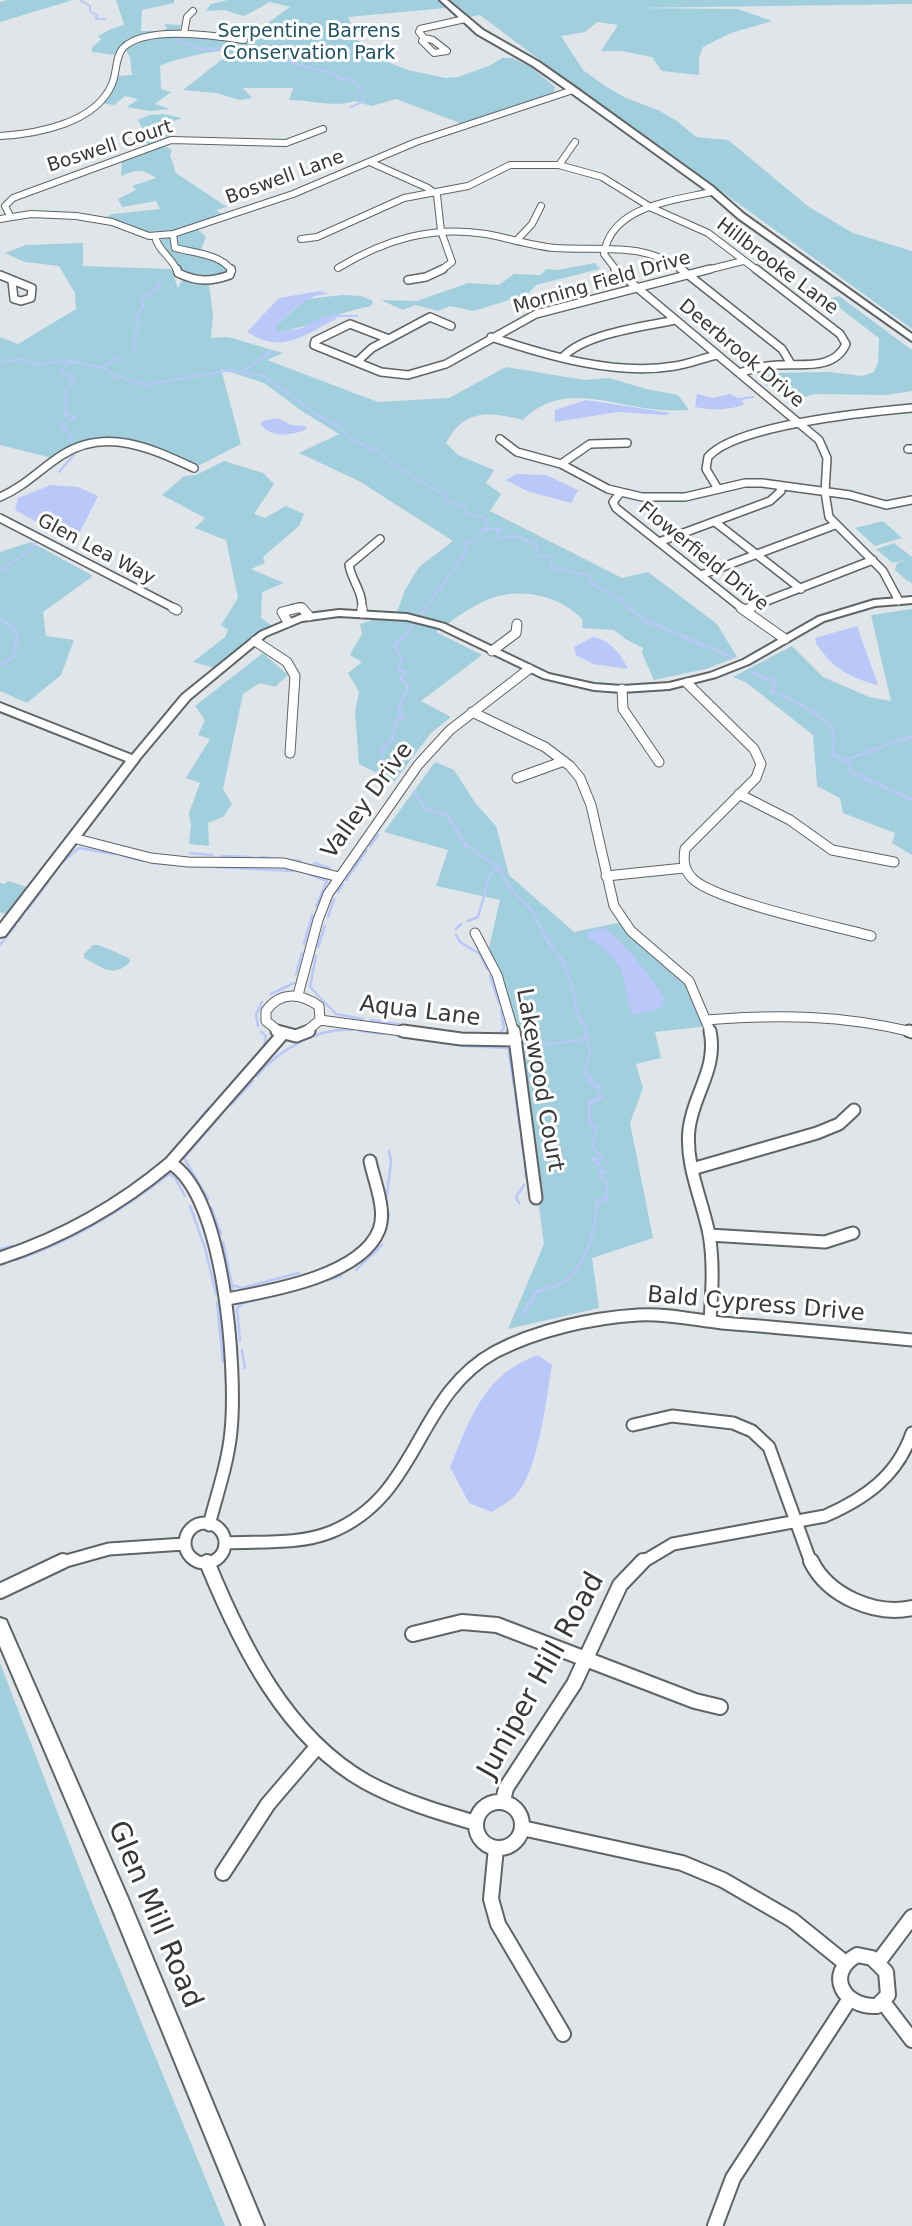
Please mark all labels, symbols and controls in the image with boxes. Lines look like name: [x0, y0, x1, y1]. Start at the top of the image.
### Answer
park label: Serpentine Barrens Conservation Park: [217, 21, 401, 65]
street label: Boswell Court: [44, 116, 176, 178]
street label: Boswell Lane: [223, 146, 347, 210]
street label: Hillbrooke Lane: [712, 214, 842, 320]
street label: Morning Field Drive: [511, 247, 693, 319]
street label: Deerbrook Drive: [674, 295, 808, 413]
street label: Flowerfield Drive: [633, 498, 773, 616]
street label: Glen Lea Way: [33, 509, 159, 591]
street label: Valley Drive: [317, 737, 419, 865]
street label: Lakewood Court: [509, 986, 569, 1174]
street label: Aqua Lane: [358, 991, 482, 1033]
street label: Bald Cypress Drive: [646, 1282, 866, 1328]
street label: Juniper Hill Road: [471, 1567, 613, 1785]
street label: Glen Mill Road: [99, 1816, 209, 2014]

